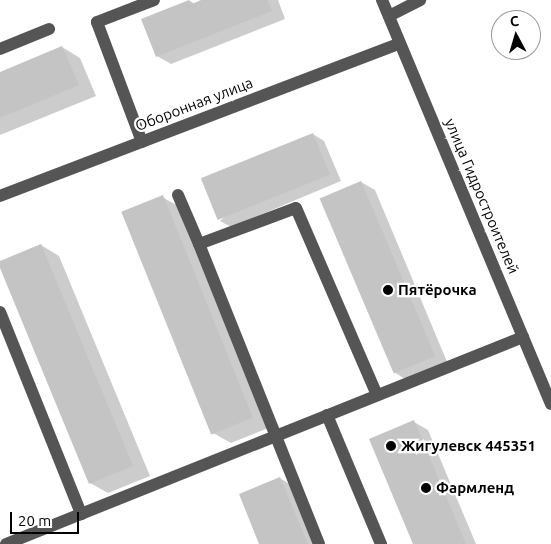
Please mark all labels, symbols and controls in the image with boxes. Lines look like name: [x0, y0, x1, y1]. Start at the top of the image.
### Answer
north arrow: [491, 10, 541, 60]
text: С: [509, 13, 520, 30]
street label: Оборонная улица: [133, 73, 255, 135]
street label: улица Гидростроителей: [441, 116, 523, 276]
place label: Пятёрочка: [398, 281, 477, 299]
marker: Пятёрочка: [382, 284, 394, 296]
place label: Жигулевск 445351: [401, 437, 536, 455]
marker: Жигулевск 445351: [385, 440, 397, 452]
place label: Фармленд: [436, 479, 514, 497]
marker: Фармленд: [420, 482, 432, 494]
scale bar: [12, 502, 81, 534]
text: 20 m: [18, 512, 51, 529]

